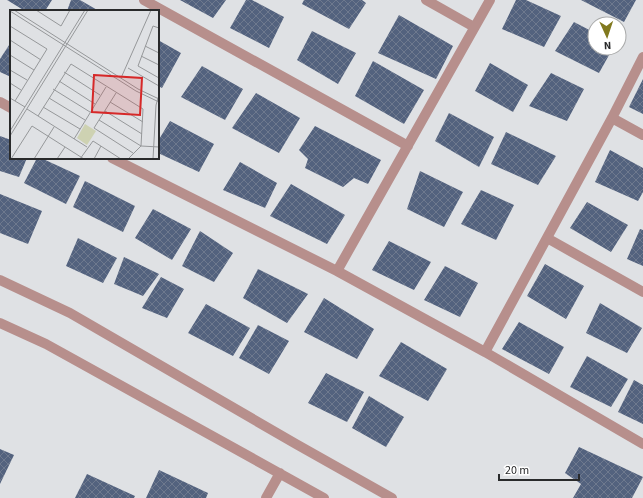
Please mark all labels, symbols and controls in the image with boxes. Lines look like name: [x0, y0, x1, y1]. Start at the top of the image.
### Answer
inset map: [10, 10, 159, 159]
north arrow: [587, 16, 627, 56]
text: N: [603, 38, 612, 53]
scale bar: [499, 456, 579, 482]
text: 20 m: [505, 462, 529, 479]

